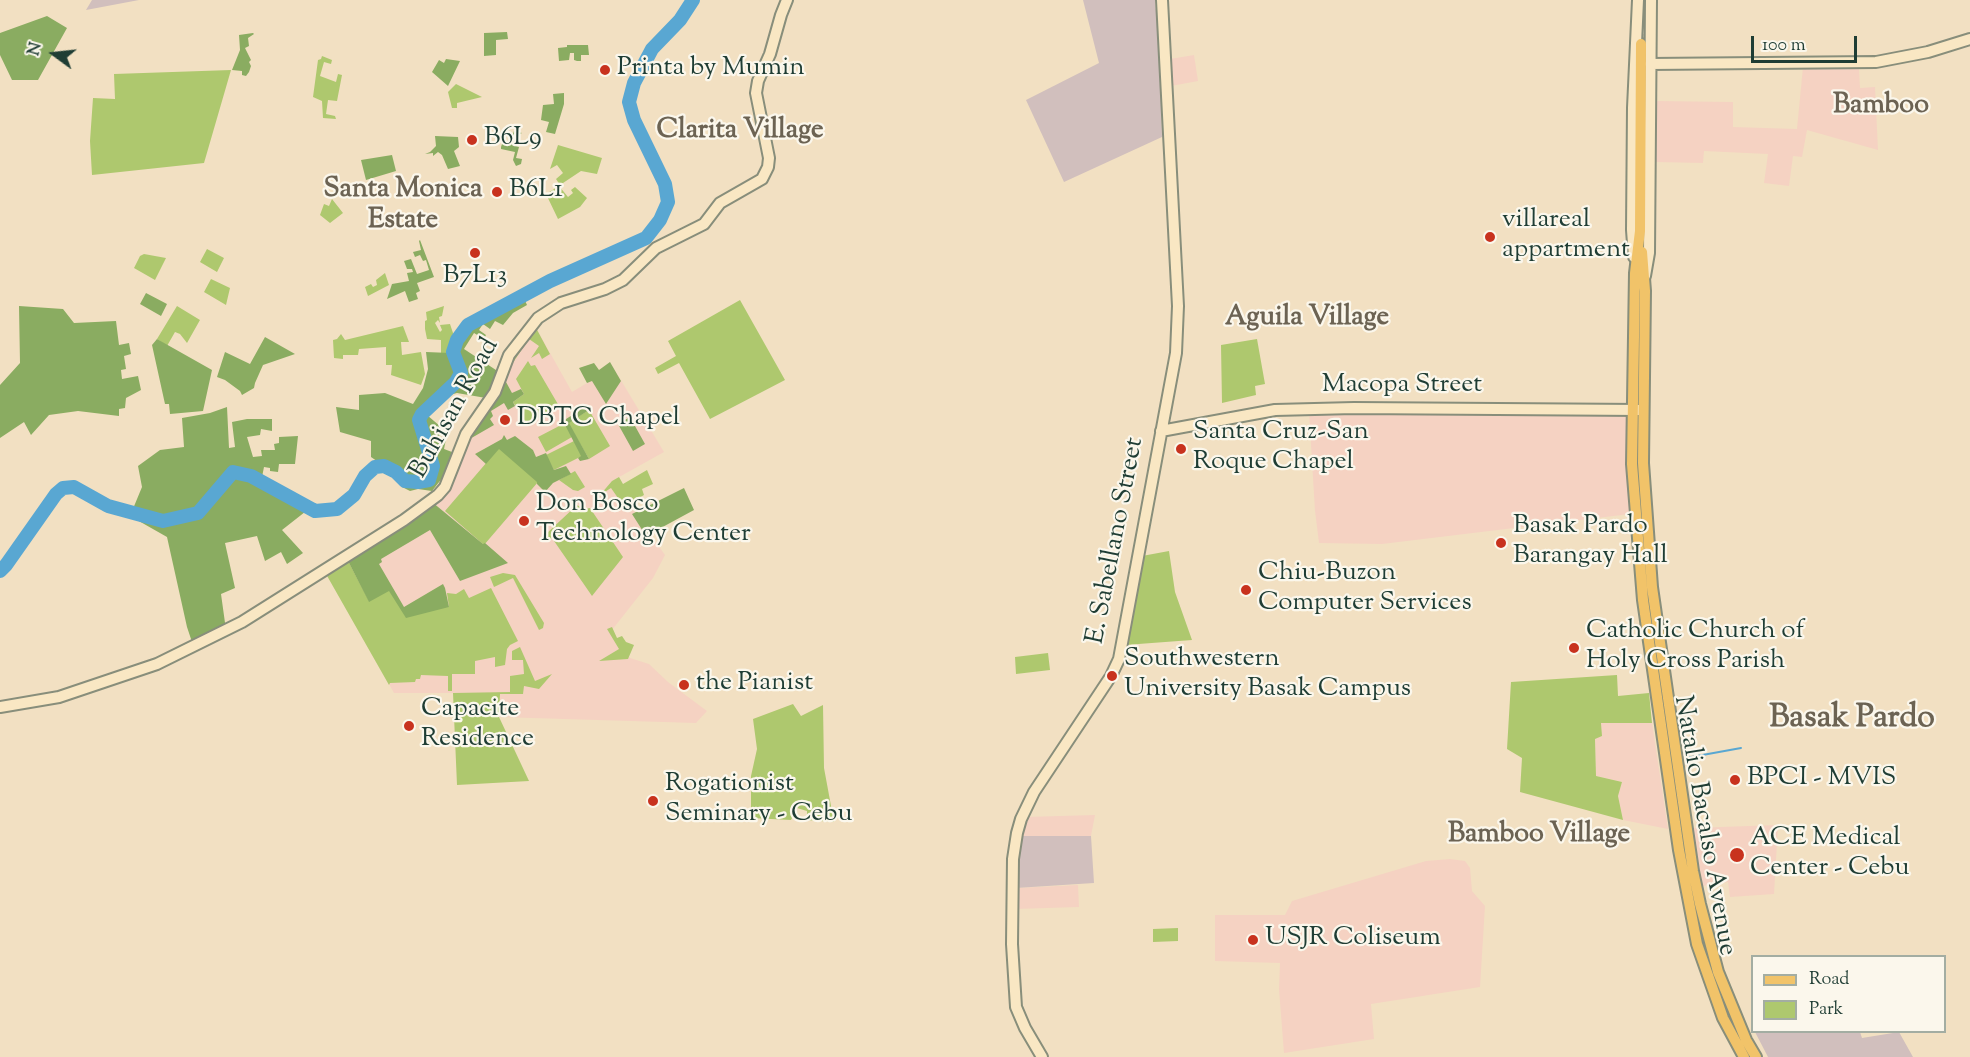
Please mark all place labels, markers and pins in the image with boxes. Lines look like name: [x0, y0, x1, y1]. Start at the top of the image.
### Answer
place label: Printa by Mumin: [617, 54, 805, 86]
marker: Printa by Mumin: [598, 63, 612, 77]
place label: B6L9: [484, 124, 542, 156]
marker: B6L9: [465, 133, 479, 147]
place label: B6L1: [509, 176, 563, 208]
marker: B6L1: [490, 185, 504, 199]
place label: villareal appartment: [1502, 206, 1630, 268]
marker: villareal appartment: [1483, 230, 1497, 244]
marker: B7L13: [468, 246, 482, 260]
place label: B7L13: [443, 262, 507, 294]
place label: DBTC Chapel: [517, 404, 680, 436]
marker: DBTC Chapel: [498, 413, 512, 427]
place label: Santa Cruz-San Roque Chapel: [1193, 418, 1369, 479]
marker: Santa Cruz-San Roque Chapel: [1174, 442, 1188, 456]
place label: Don Bosco Technology Center: [536, 490, 751, 552]
place label: Basak Pardo Barangay Hall: [1513, 512, 1668, 574]
marker: Don Bosco Technology Center: [517, 514, 531, 528]
marker: Basak Pardo Barangay Hall: [1494, 536, 1508, 550]
place label: Chiu-Buzon Computer Services: [1258, 559, 1472, 620]
marker: Chiu-Buzon Computer Services: [1239, 583, 1253, 597]
place label: Catholic Church of Holy Cross Parish: [1586, 617, 1804, 678]
marker: Catholic Church of Holy Cross Parish: [1567, 641, 1581, 655]
place label: Southwestern University Basak Campus: [1124, 645, 1411, 706]
place label: the Pianist: [696, 669, 813, 701]
marker: Southwestern University Basak Campus: [1105, 669, 1119, 683]
marker: the Pianist: [677, 678, 691, 692]
place label: Capacite Residence: [421, 695, 534, 756]
marker: Capacite Residence: [402, 719, 416, 733]
place label: BPCI - MVIS: [1747, 764, 1896, 796]
place label: Rogationist Seminary - Cebu: [665, 770, 852, 832]
marker: BPCI - MVIS: [1728, 773, 1742, 787]
marker: Rogationist Seminary - Cebu: [646, 794, 660, 808]
place label: ACE Medical Center - Cebu: [1750, 824, 1909, 886]
marker: ACE Medical Center - Cebu: [1728, 846, 1746, 864]
place label: USJR Coliseum: [1265, 924, 1441, 956]
marker: USJR Coliseum: [1246, 933, 1260, 947]

